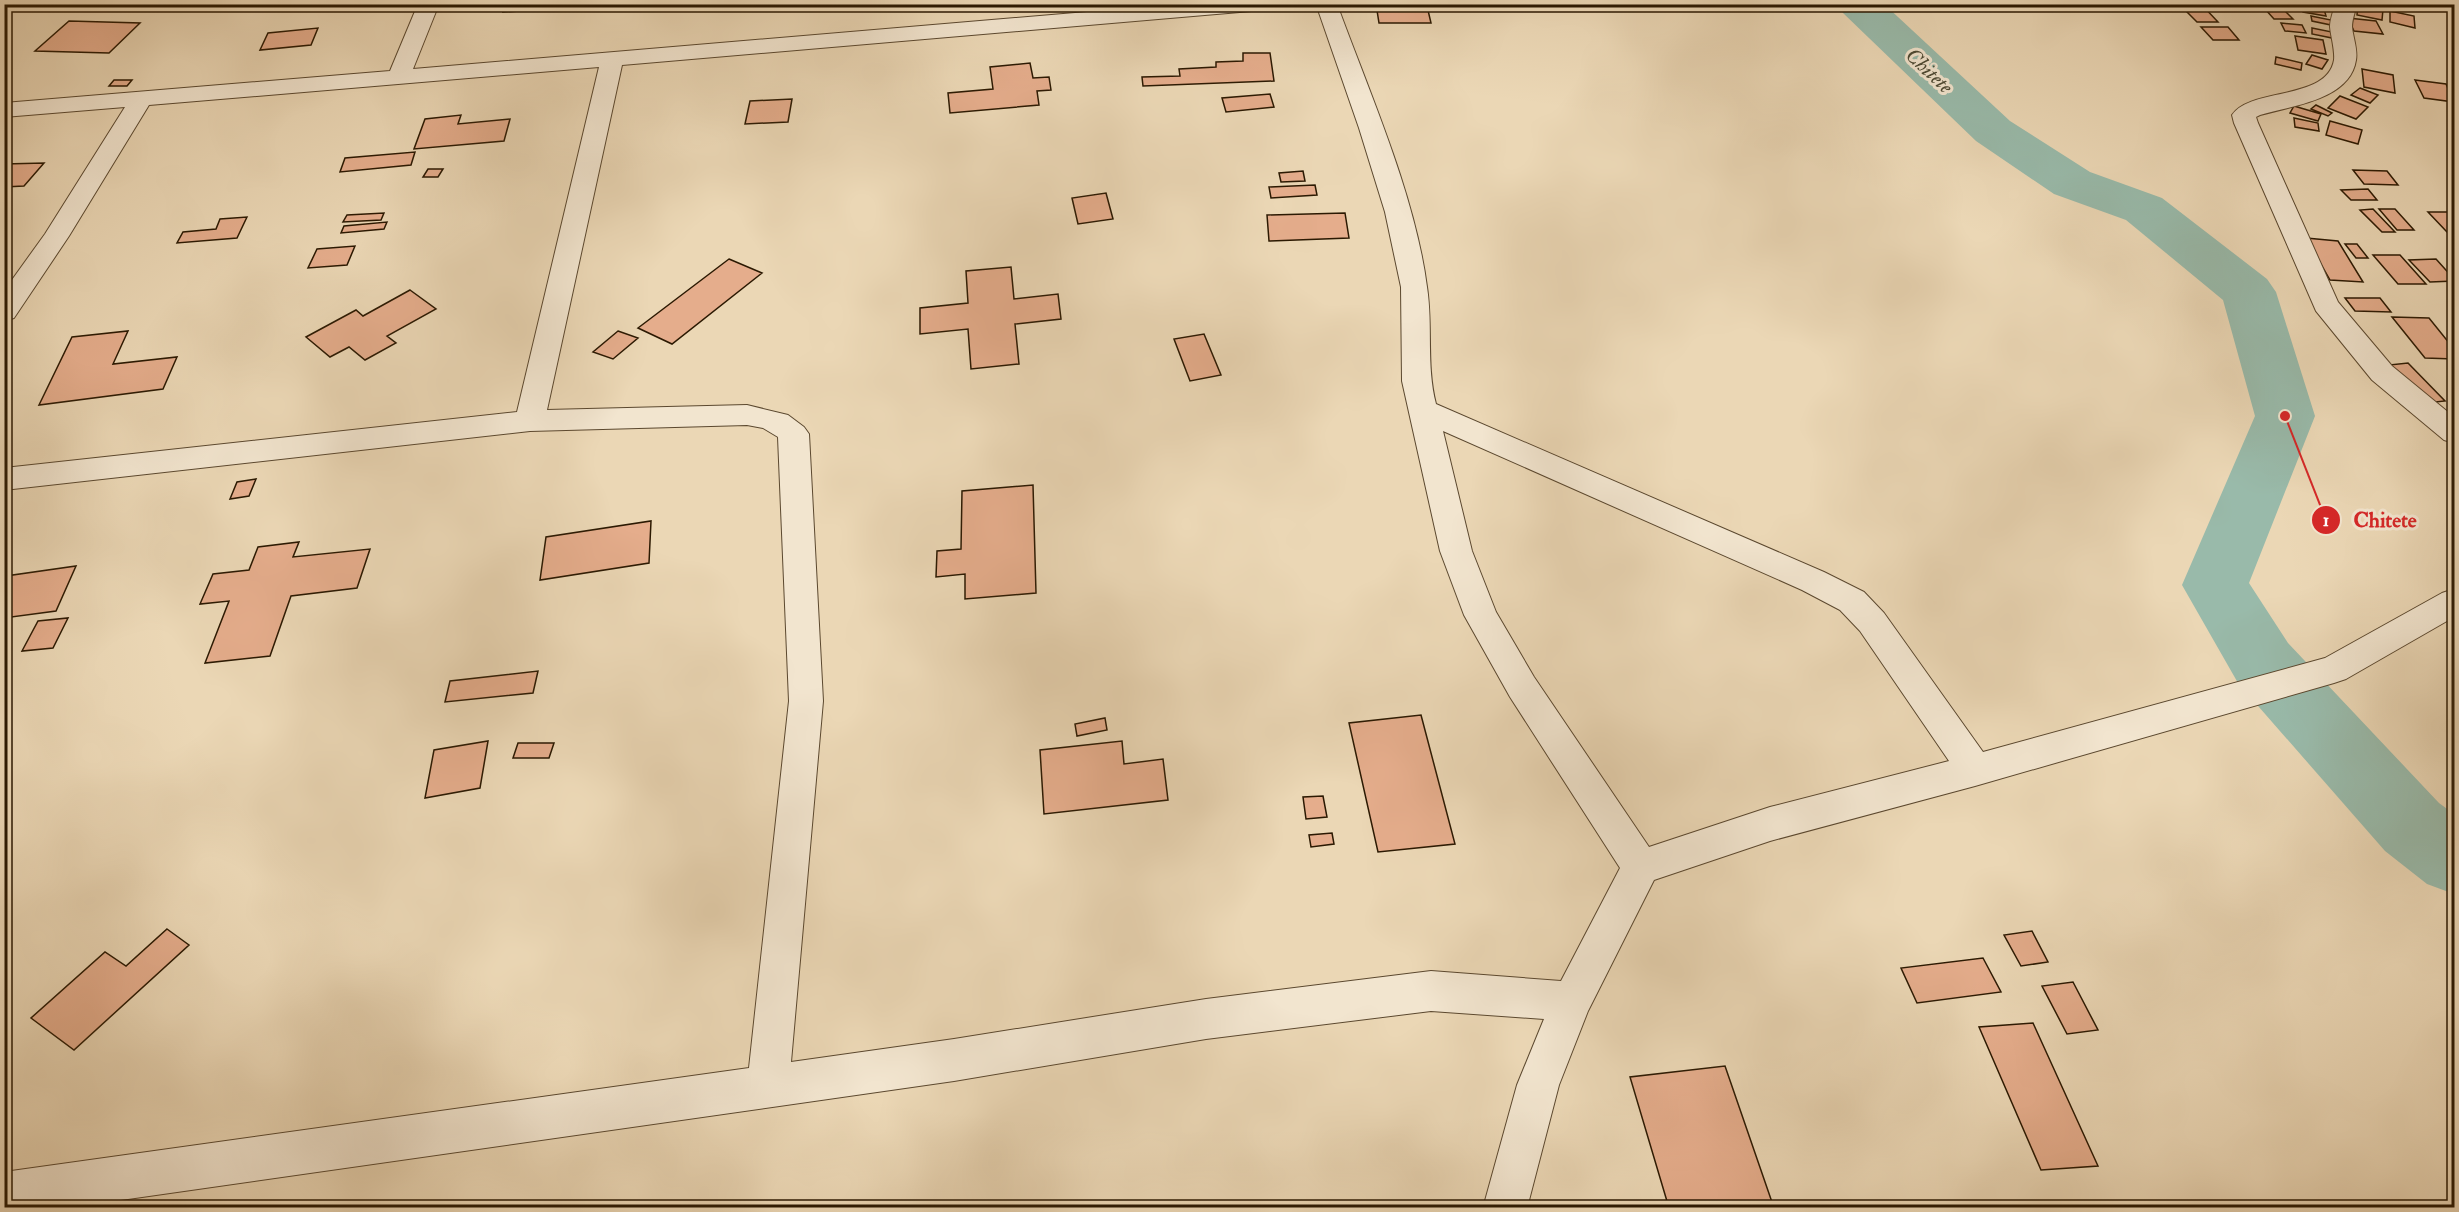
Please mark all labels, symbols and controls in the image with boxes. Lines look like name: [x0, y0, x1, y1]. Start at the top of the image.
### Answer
water label: Chitete: [1900, 42, 1959, 100]
callout: Chitete: [2311, 500, 2428, 539]
text: Chitete: [2353, 507, 2417, 534]
text: 1: [2323, 509, 2329, 532]

